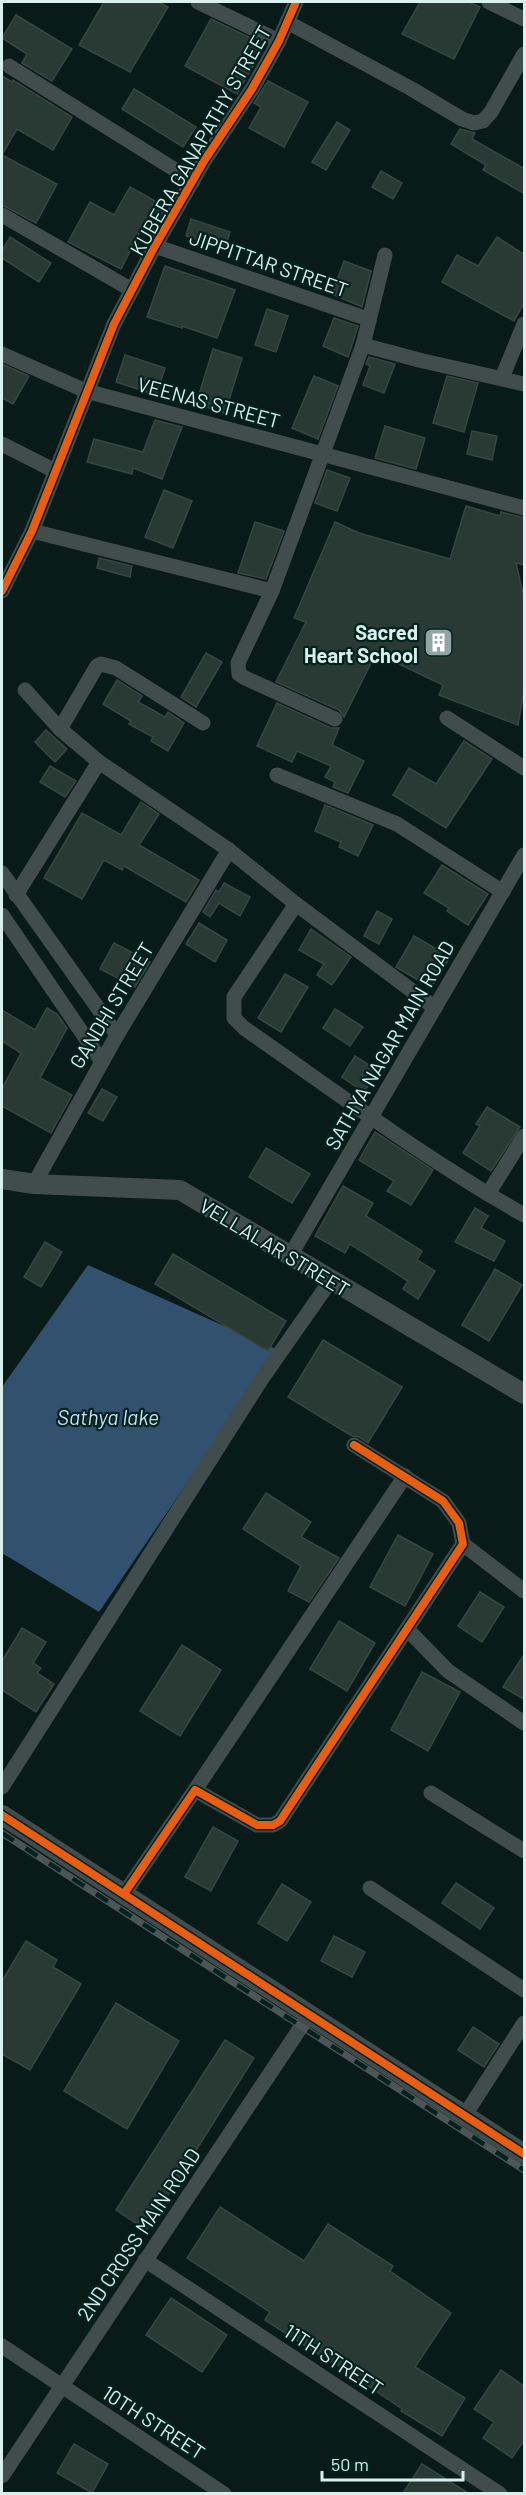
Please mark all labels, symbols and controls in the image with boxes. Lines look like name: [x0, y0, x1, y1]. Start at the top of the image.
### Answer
street label: KUBERA GANAPATHY STREET: [124, 21, 276, 259]
street label: JIPPITTAR STREET: [187, 225, 351, 301]
street label: VEENAS STREET: [135, 371, 283, 433]
place label: Sacred Heart School: [304, 620, 418, 667]
building icon: Sacred Heart School: [423, 627, 455, 659]
street label: SATHYA NAGAR MAIN ROAD: [319, 936, 459, 1154]
street label: GANDHI STREET: [64, 938, 158, 1072]
street label: VELLALAR STREET: [196, 1193, 354, 1301]
water label: Sathya lake: [57, 1404, 159, 1429]
street label: 2ND CROSS MAIN ROAD: [71, 2143, 205, 2325]
street label: 11TH STREET: [280, 2318, 388, 2400]
street label: 10TH STREET: [98, 2380, 210, 2464]
scale bar: [322, 2444, 463, 2482]
text: 50 m: [331, 2453, 369, 2475]

